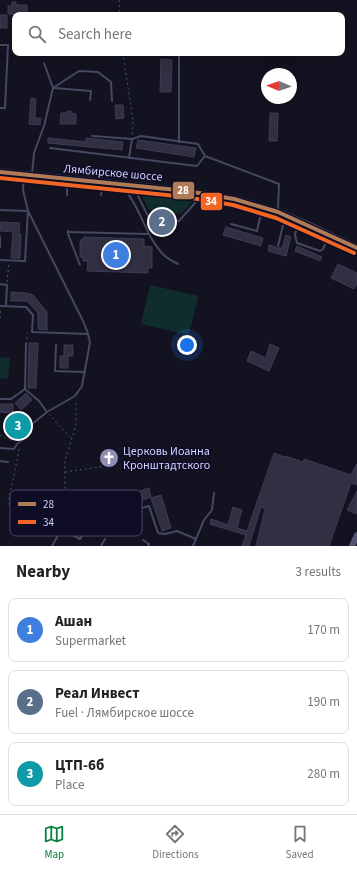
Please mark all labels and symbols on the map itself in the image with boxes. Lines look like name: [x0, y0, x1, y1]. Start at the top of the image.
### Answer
north arrow: [261, 68, 297, 104]
street label: Лямбирское шоссе: [63, 160, 163, 186]
line badge: 28: [172, 181, 195, 200]
text: 28: [177, 183, 189, 198]
line badge: 34: [200, 192, 223, 211]
text: 34: [205, 194, 217, 209]
pin: 2: [149, 207, 175, 237]
pin: 1: [103, 240, 129, 270]
your location: [177, 335, 197, 355]
pin: 3: [5, 411, 31, 441]
place label: Церковь Иоанна Кронштадтского: [123, 443, 210, 474]
church icon: Церковь Иоанна Кронштадтского: [98, 447, 120, 469]
legend: [10, 490, 142, 536]
text: 28: [43, 497, 54, 512]
text: 34: [43, 515, 54, 530]

